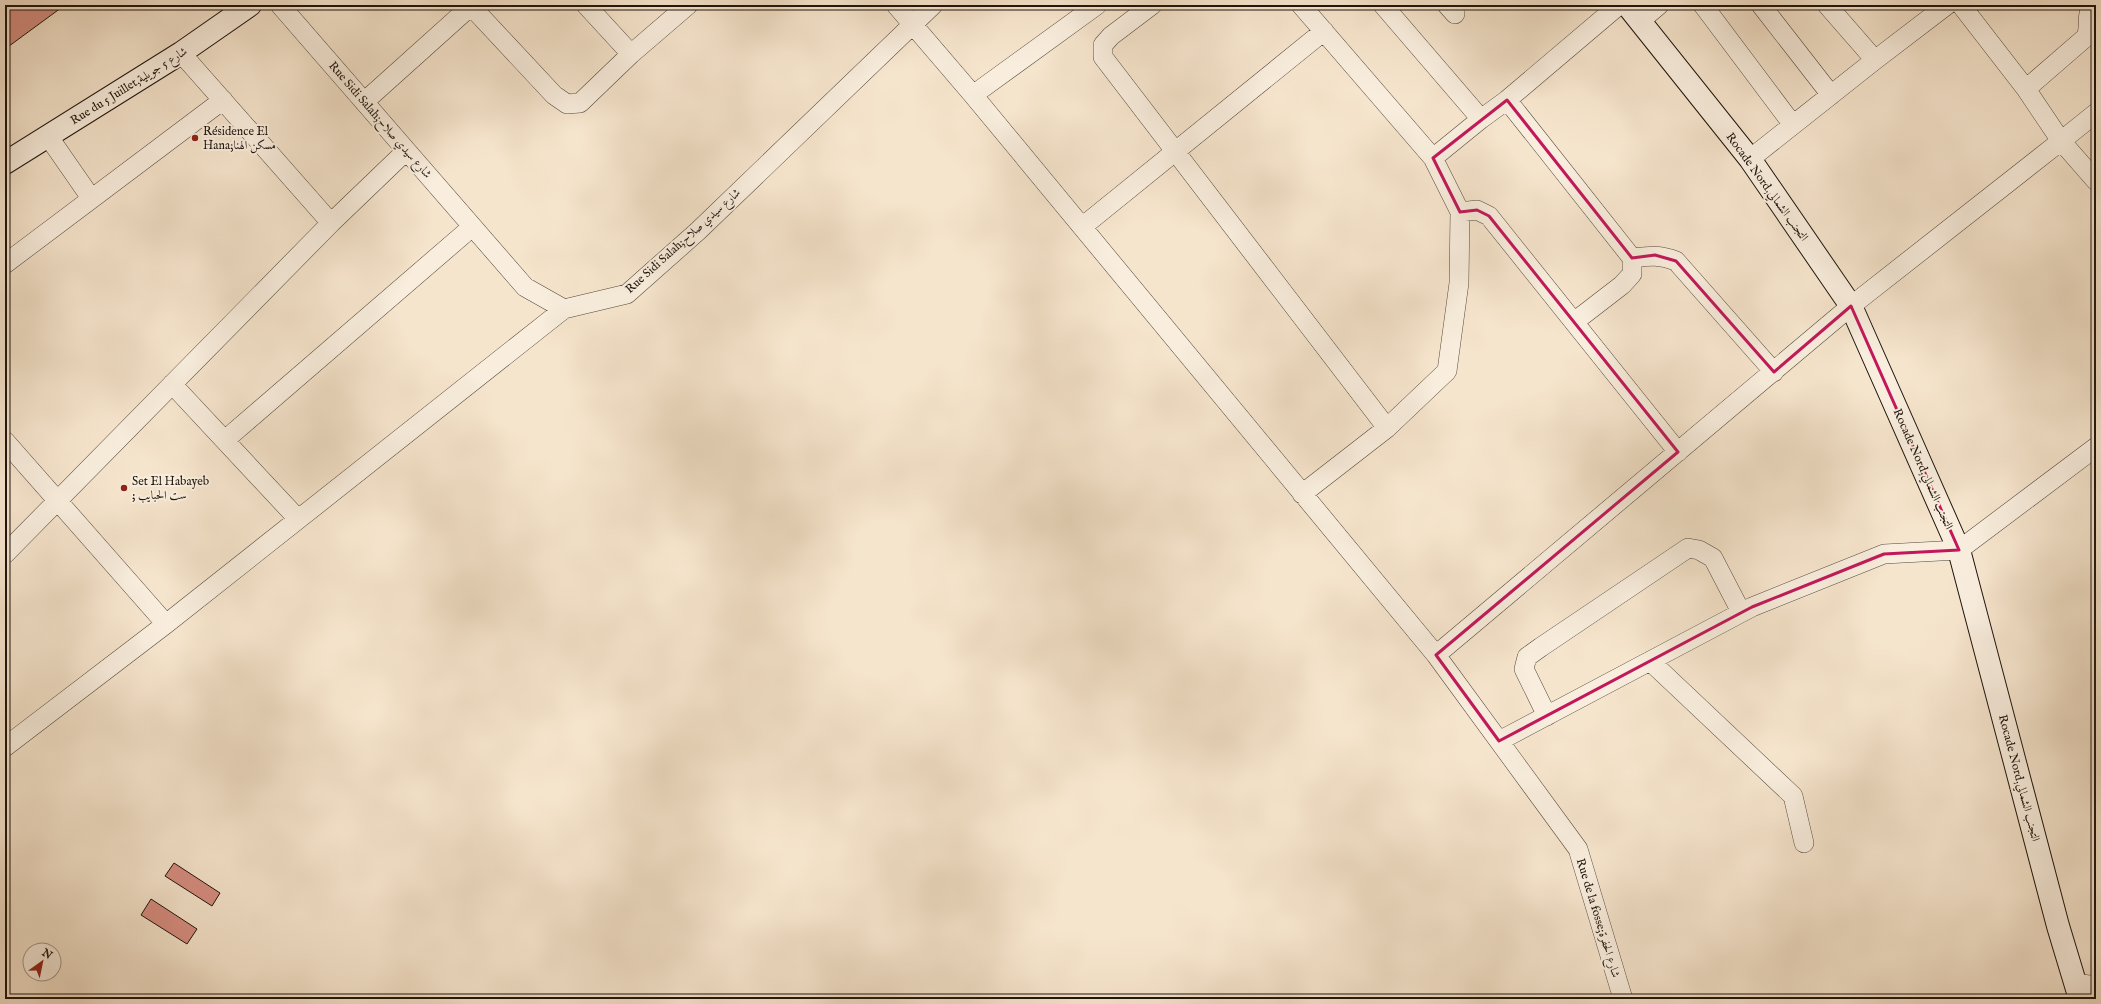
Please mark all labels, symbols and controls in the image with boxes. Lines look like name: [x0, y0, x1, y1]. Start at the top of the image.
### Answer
street label: Rue du 5 Juillet,شارع 5 جويلية: [68, 44, 192, 131]
street label: Rue Sidi Salah;شارع سيدي صلاح: [323, 59, 435, 184]
place label: Résidence El Hana;مسكن الهنا: [203, 124, 276, 154]
street label: Rocade Nord,التجنب الشمالي: [1721, 130, 1812, 246]
marker: Résidence El Hana;مسكن الهنا: [190, 133, 200, 143]
street label: Rue Sidi Salah;شارع سيدي صلاح: [622, 185, 746, 299]
street label: Rocade Nord,التجنب الشمالي: [1888, 406, 1957, 533]
place label: Set El Habayeb ; ست الحبايب: [132, 474, 209, 503]
marker: Set El Habayeb ; ست الحبايب: [119, 483, 129, 493]
street label: Rocade Nord,التجنب الشمالي: [1993, 713, 2043, 844]
street label: Rue de la fosse;شارع الحفرة: [1570, 857, 1623, 980]
north arrow: [22, 942, 62, 982]
text: N: [38, 945, 55, 963]

